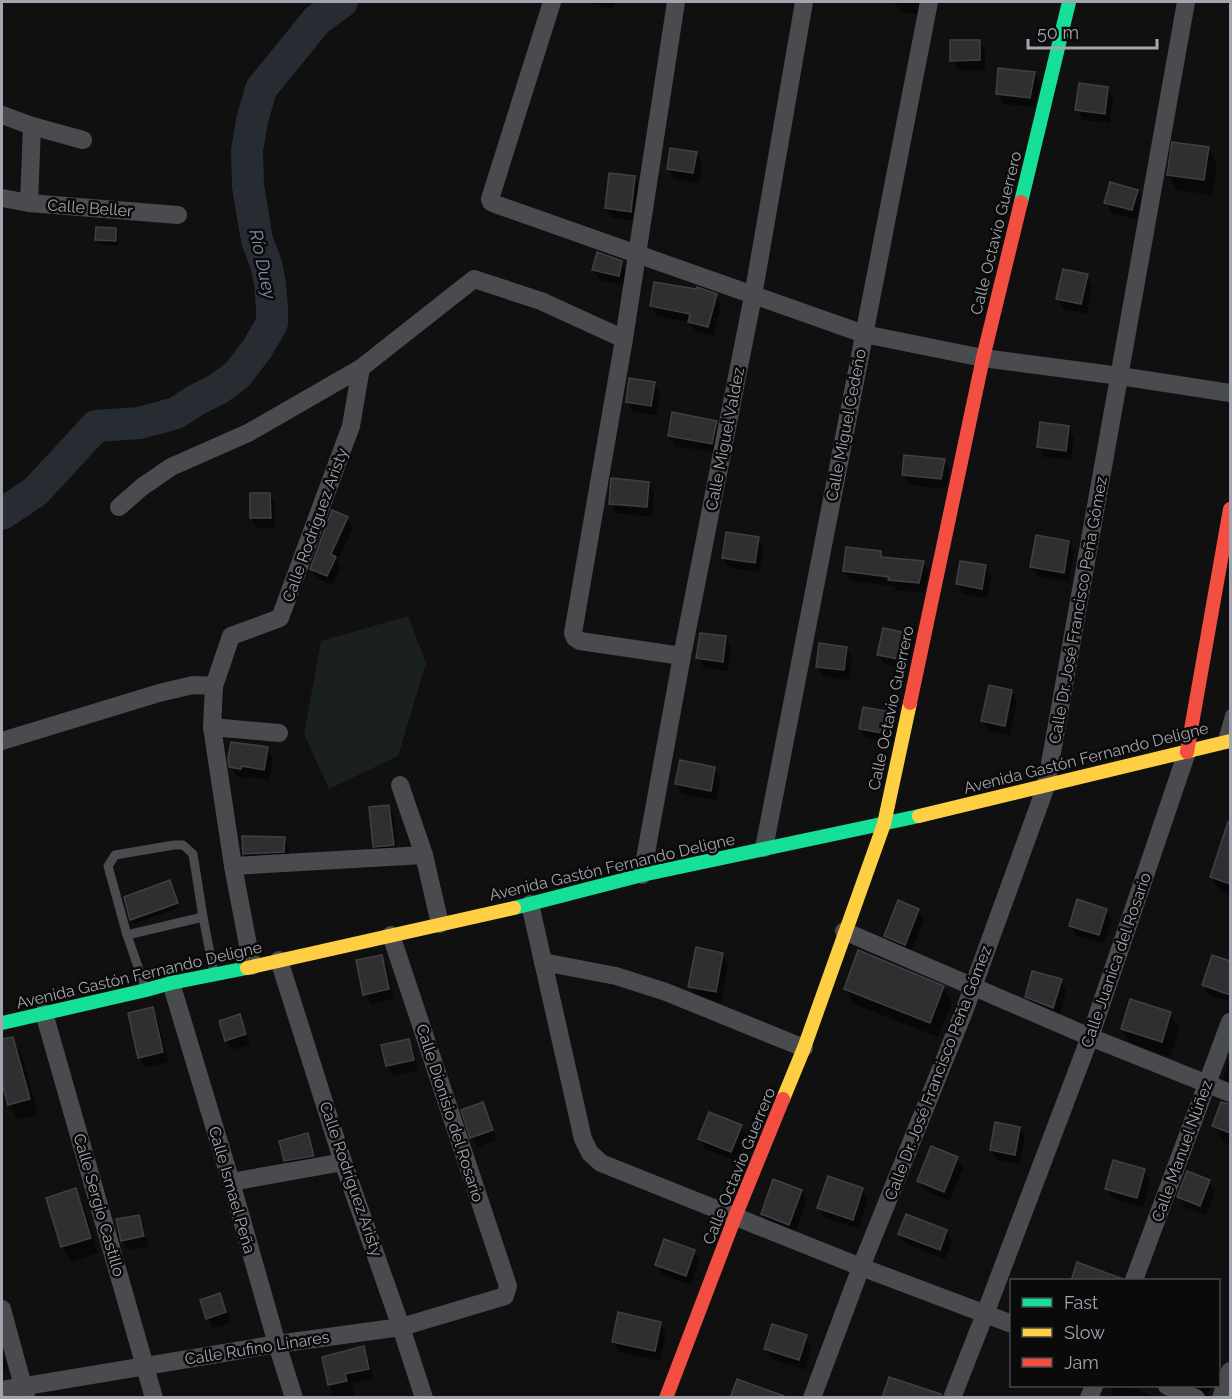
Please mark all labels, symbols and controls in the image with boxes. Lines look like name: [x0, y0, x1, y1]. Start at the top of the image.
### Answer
scale bar: [1028, 12, 1157, 50]
text: 50 m: [1037, 22, 1079, 43]
street label: Calle Octavio Guerrero: [966, 149, 1026, 317]
street label: Calle Beller: [47, 196, 134, 220]
water label: Río Duey: [245, 227, 281, 302]
street label: Calle Miguel Cedeño: [822, 347, 870, 503]
street label: Calle Miguel Valdez: [702, 366, 748, 512]
street label: Calle Rodríguez Aristy: [278, 445, 352, 605]
street label: Calle Dr. José Francisco Peña Gómez: [1045, 475, 1111, 745]
street label: Calle Octavio Guerrero: [864, 624, 918, 792]
street label: Avenida Gastón Fernando Deligne: [962, 718, 1210, 798]
street label: Avenida Gastón Fernando Deligne: [487, 829, 737, 905]
street label: Calle Juanica del Rosario: [1077, 870, 1155, 1050]
street label: Avenida Gastón Fernando Deligne: [14, 937, 264, 1013]
street label: Calle Dr. José Francisco Peña Gómez: [881, 943, 996, 1203]
street label: Calle Dionisio del Rosario: [412, 1022, 488, 1204]
street label: Calle Manuel Núñez: [1148, 1078, 1216, 1224]
street label: Calle Octavio Guerrero: [699, 1085, 779, 1247]
street label: Calle Rodríguez Aristy: [316, 1099, 387, 1259]
street label: Calle Ismael Peña: [205, 1124, 259, 1256]
street label: Calle Sergio Castillo: [69, 1131, 129, 1279]
legend: [1010, 1279, 1220, 1387]
text: Fast: [1064, 1292, 1098, 1313]
text: Slow: [1064, 1322, 1105, 1343]
street label: Calle Rufino Linares: [183, 1327, 331, 1369]
text: Jam: [1064, 1352, 1099, 1373]

